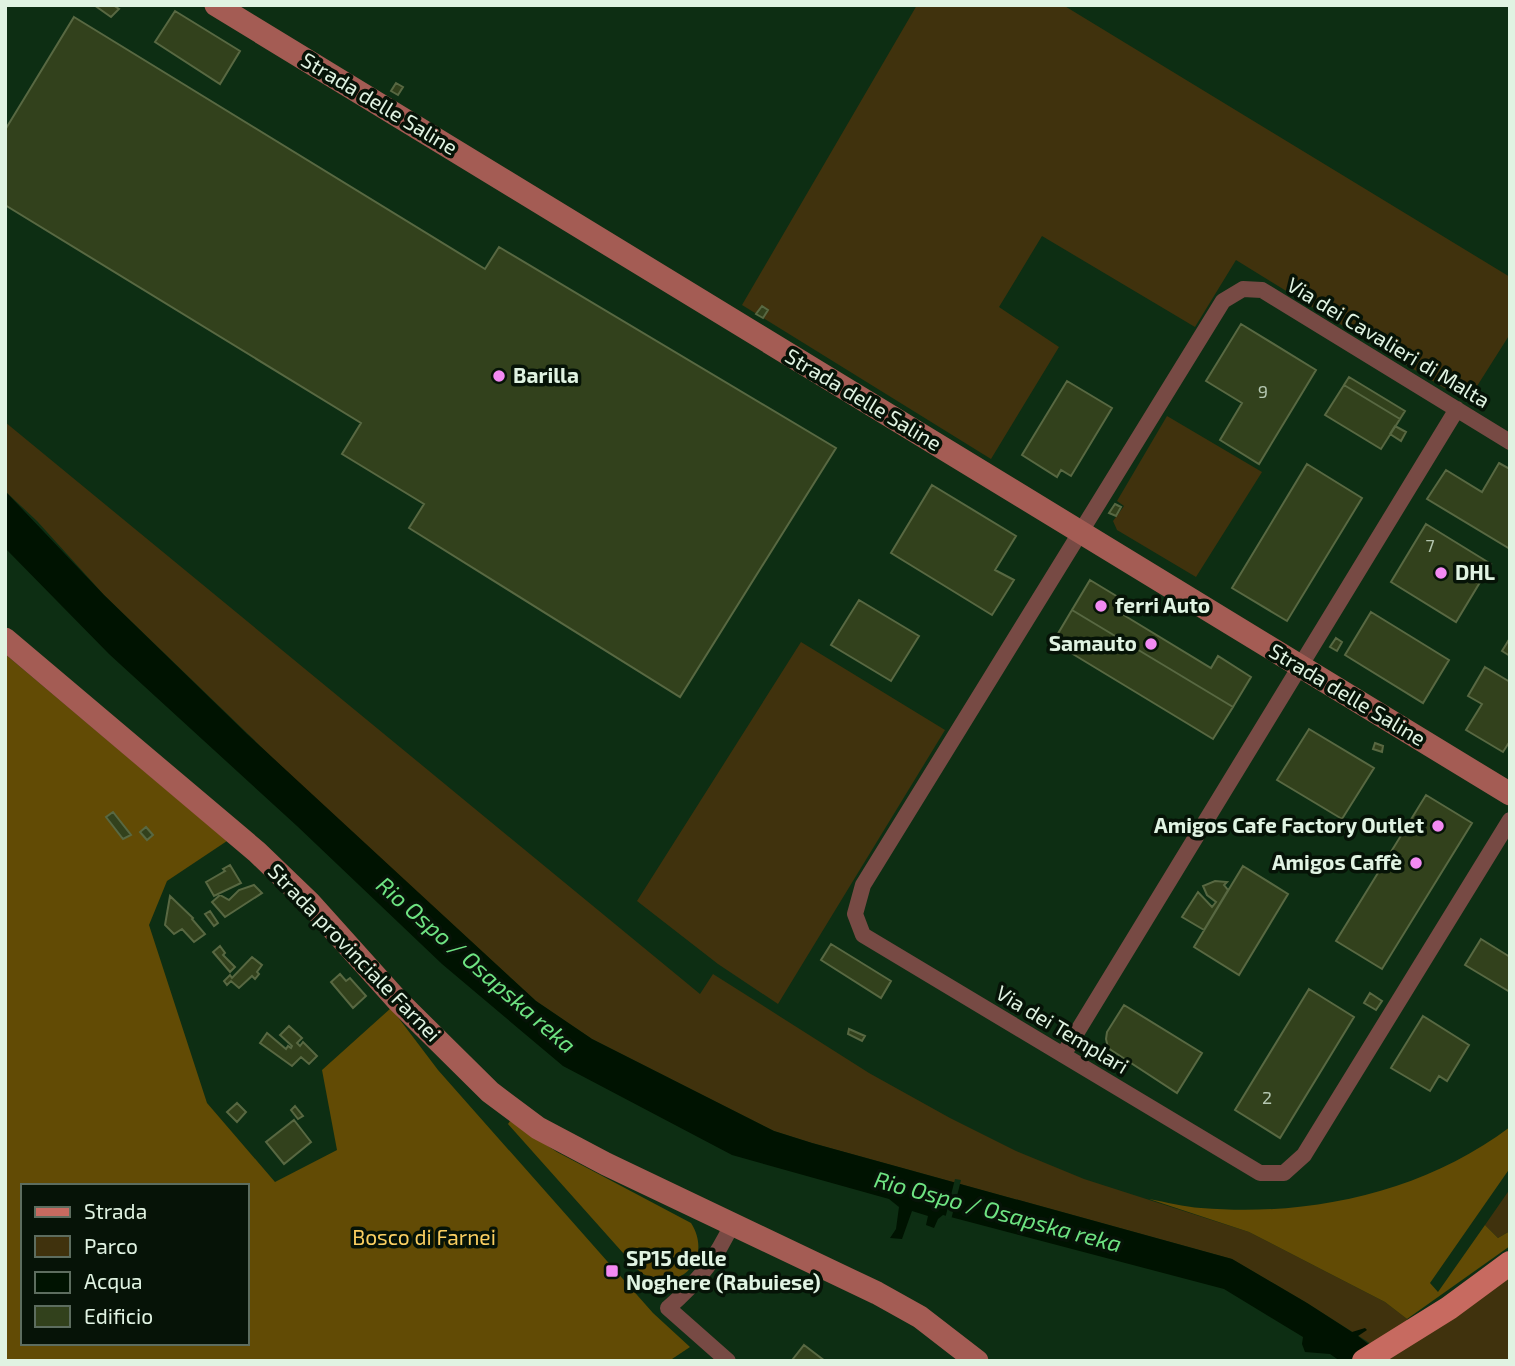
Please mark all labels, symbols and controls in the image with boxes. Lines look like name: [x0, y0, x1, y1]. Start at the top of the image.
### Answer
street label: Strada delle Saline: [297, 46, 462, 159]
street label: Via dei Cavalieri di Malta: [1283, 271, 1495, 412]
street label: Strada delle Saline: [781, 342, 946, 455]
place label: Barilla: [513, 362, 579, 387]
marker: Barilla: [491, 368, 507, 384]
house number: 9: [1258, 380, 1268, 402]
house number: 7: [1425, 534, 1435, 556]
place label: DHL: [1455, 559, 1495, 584]
marker: DHL: [1433, 565, 1449, 581]
place label: ferri Auto: [1115, 592, 1210, 617]
marker: ferri Auto: [1093, 598, 1109, 614]
place label: Samauto: [1049, 630, 1137, 655]
marker: Samauto: [1143, 636, 1159, 652]
street label: Strada delle Saline: [1265, 637, 1430, 750]
place label: Amigos Cafe Factory Outlet: [1154, 812, 1424, 838]
marker: Amigos Cafe Factory Outlet: [1430, 818, 1446, 834]
place label: Amigos Caffè: [1272, 849, 1402, 874]
marker: Amigos Caffè: [1408, 855, 1424, 871]
street label: Strada provinciale Farnei: [264, 858, 446, 1046]
water label: Rio Ospo / Osapska reka: [371, 870, 582, 1058]
street label: Via dei Templari: [992, 979, 1134, 1078]
house number: 2: [1262, 1086, 1272, 1108]
water label: Rio Ospo / Osapska reka: [871, 1165, 1125, 1258]
legend: [21, 1184, 248, 1345]
text: Strada: [84, 1198, 147, 1223]
park label: Bosco di Farnei: [352, 1224, 496, 1249]
text: Parco: [84, 1233, 138, 1258]
place label: SP15 delle Noghere (Rabuiese): [626, 1245, 821, 1294]
marker: SP15 delle Noghere (Rabuiese): [604, 1263, 620, 1279]
text: Acqua: [84, 1268, 143, 1293]
text: Edificio: [84, 1303, 153, 1328]

